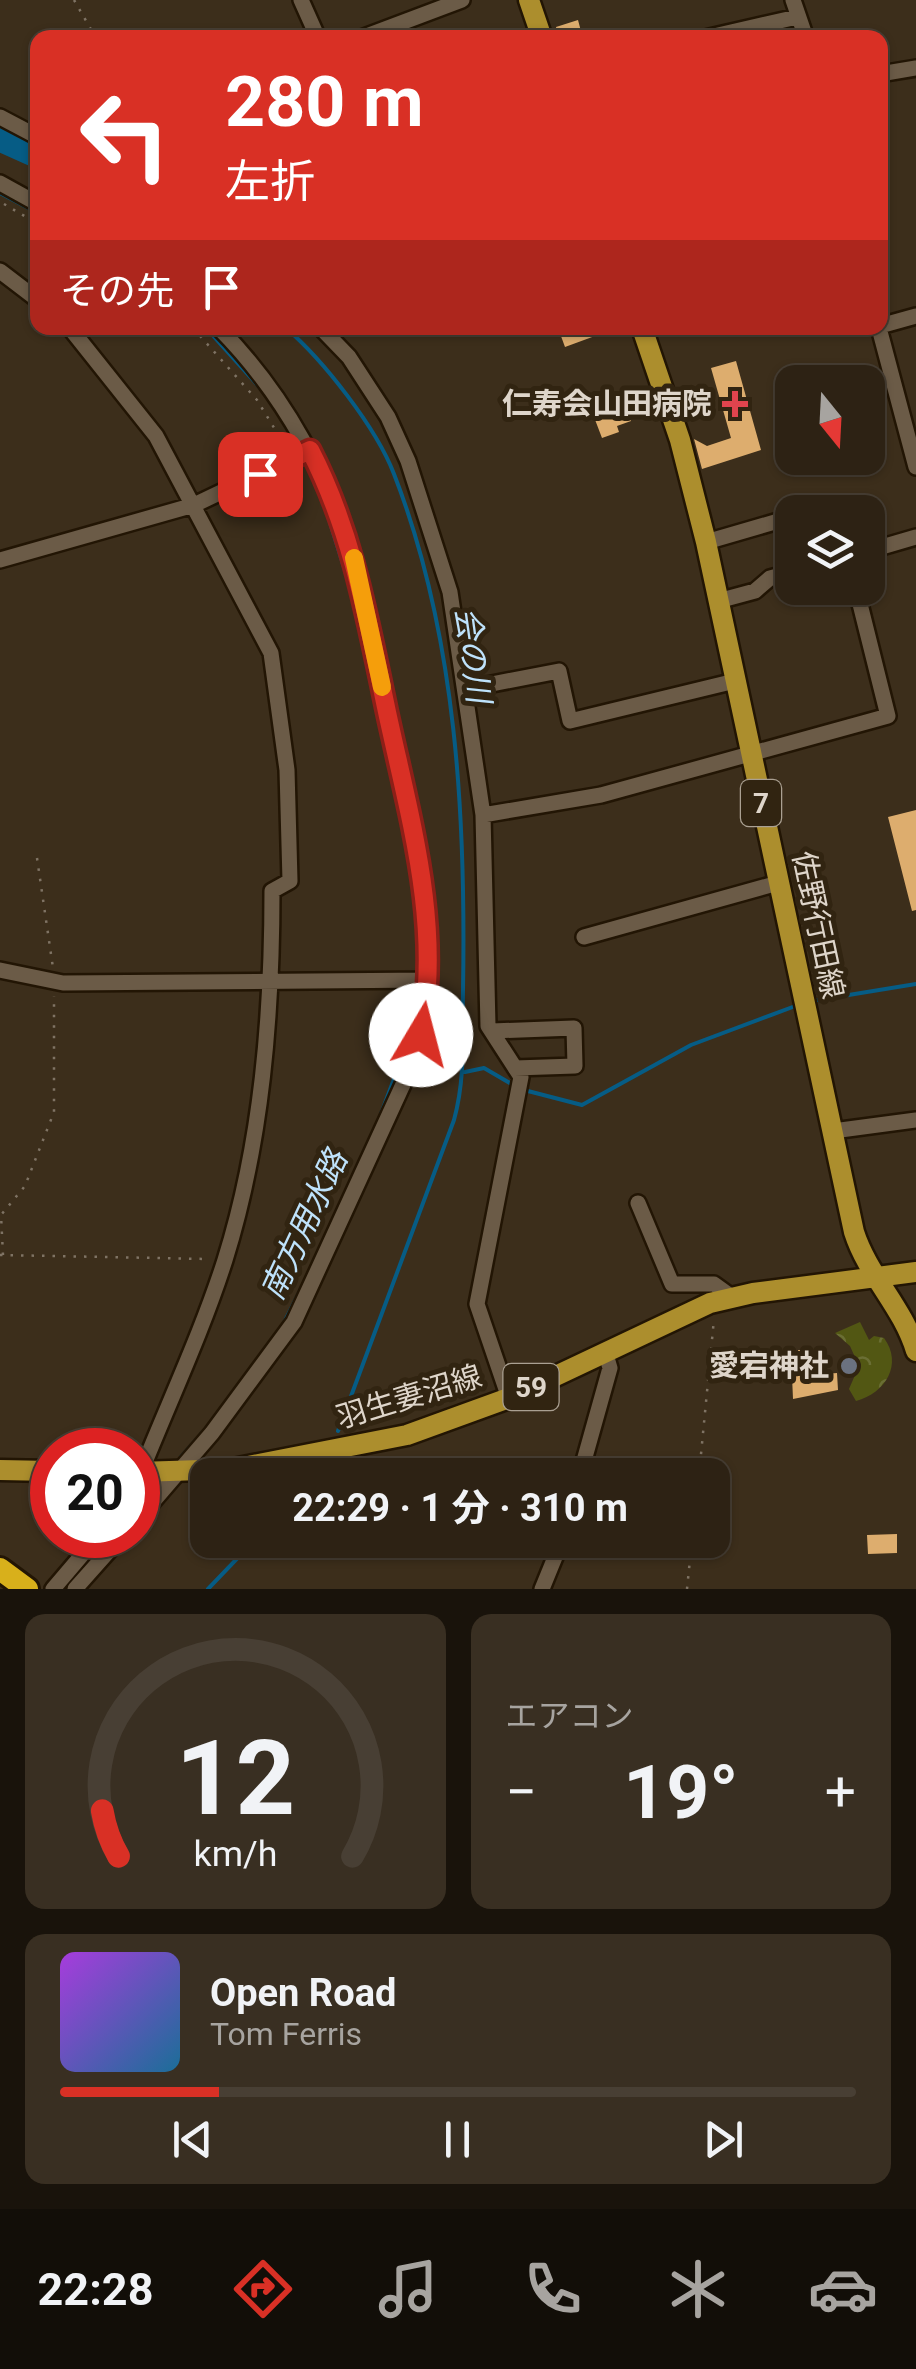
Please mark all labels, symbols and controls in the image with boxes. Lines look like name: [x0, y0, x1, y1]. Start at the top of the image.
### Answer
text: 280 m: [225, 61, 424, 143]
icon: left: [60, 70, 190, 200]
text: 左折: [225, 155, 315, 208]
icon: arrive: [194, 260, 249, 315]
text: その先: [60, 269, 174, 313]
north arrow: [775, 365, 885, 475]
map controls: [775, 365, 885, 605]
place label: 仁寿会山田病院: [502, 386, 712, 421]
marker: 仁寿会山田病院: [722, 391, 748, 417]
pin: [218, 432, 303, 517]
icon: arrive: [233, 447, 288, 502]
button: layers: [775, 495, 885, 605]
water label: 会の川: [448, 605, 499, 708]
road number: 7: [741, 780, 781, 826]
street label: 佐野行田線: [786, 848, 851, 1002]
position arrow: [369, 983, 473, 1087]
water label: 南方用水路: [253, 1142, 356, 1306]
place label: 愛宕神社: [709, 1348, 829, 1383]
marker: 愛宕神社: [838, 1355, 860, 1377]
street label: 羽生妻沼線: [332, 1358, 486, 1435]
road number: 59: [504, 1364, 558, 1410]
speed limit sign: 20: [30, 1428, 160, 1558]
text: 22:29 · 1 分 · 310 m: [292, 1486, 628, 1530]
text: エアコン: [506, 1697, 634, 1735]
text: 12: [176, 1718, 295, 1839]
text: 19°: [623, 1748, 739, 1836]
text: −: [506, 1760, 537, 1824]
text: +: [825, 1760, 856, 1824]
text: km/h: [193, 1833, 277, 1875]
text: Open Road: [210, 1971, 396, 2015]
text: Tom Ferris: [210, 2015, 362, 2053]
icon: previous: [165, 2112, 220, 2167]
icon: pause: [430, 2112, 485, 2167]
icon: next: [696, 2112, 751, 2167]
icon: directions: [228, 2254, 298, 2324]
icon: music: [373, 2254, 443, 2324]
icon: phone: [518, 2254, 588, 2324]
icon: climate: [663, 2254, 733, 2324]
icon: car: [808, 2254, 878, 2324]
text: 22:28: [38, 2263, 153, 2316]

